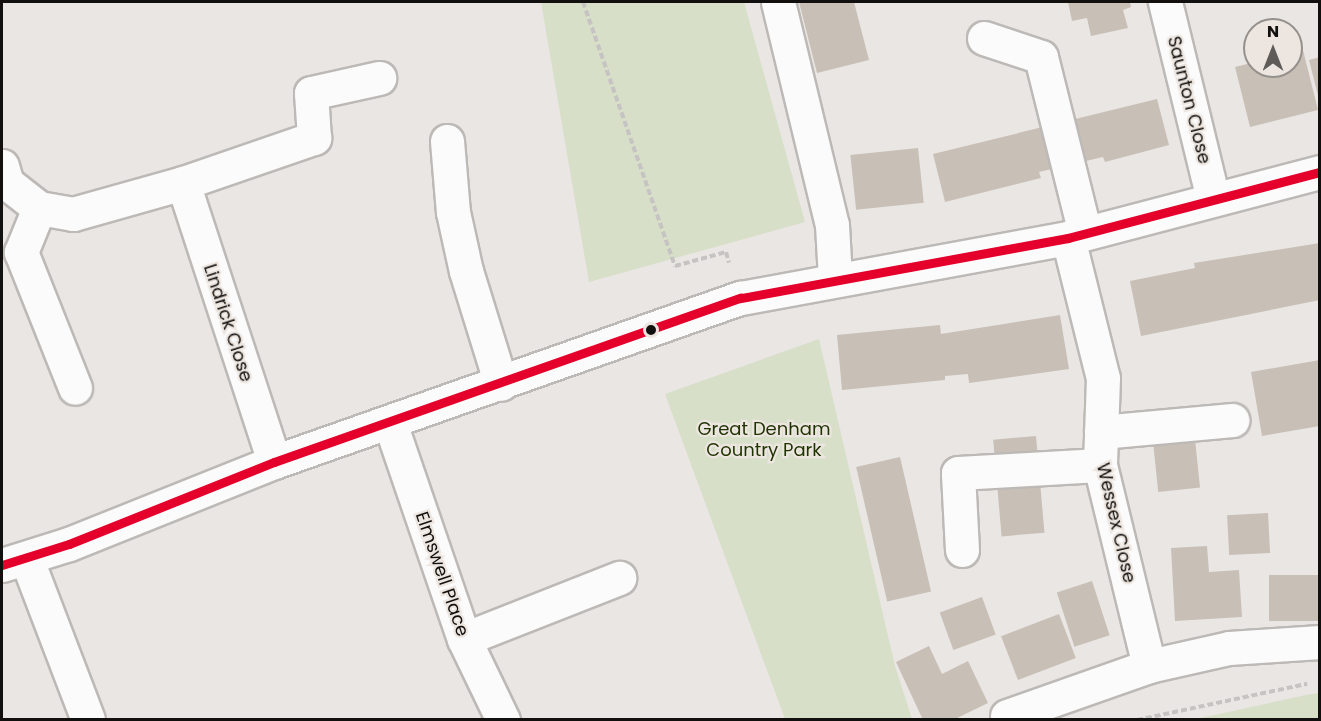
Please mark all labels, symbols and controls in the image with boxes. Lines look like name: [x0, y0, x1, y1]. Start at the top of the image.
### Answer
north arrow: [1243, 18, 1303, 78]
text: N: [1267, 20, 1279, 43]
street label: Saunton Close: [1163, 34, 1215, 166]
street label: Lindrick Close: [199, 261, 257, 385]
unlabelled marker: [645, 324, 657, 336]
park label: Great Denham Country Park: [697, 419, 831, 462]
street label: Wessex Close: [1092, 461, 1140, 585]
street label: Elmswell Place: [411, 509, 473, 639]

